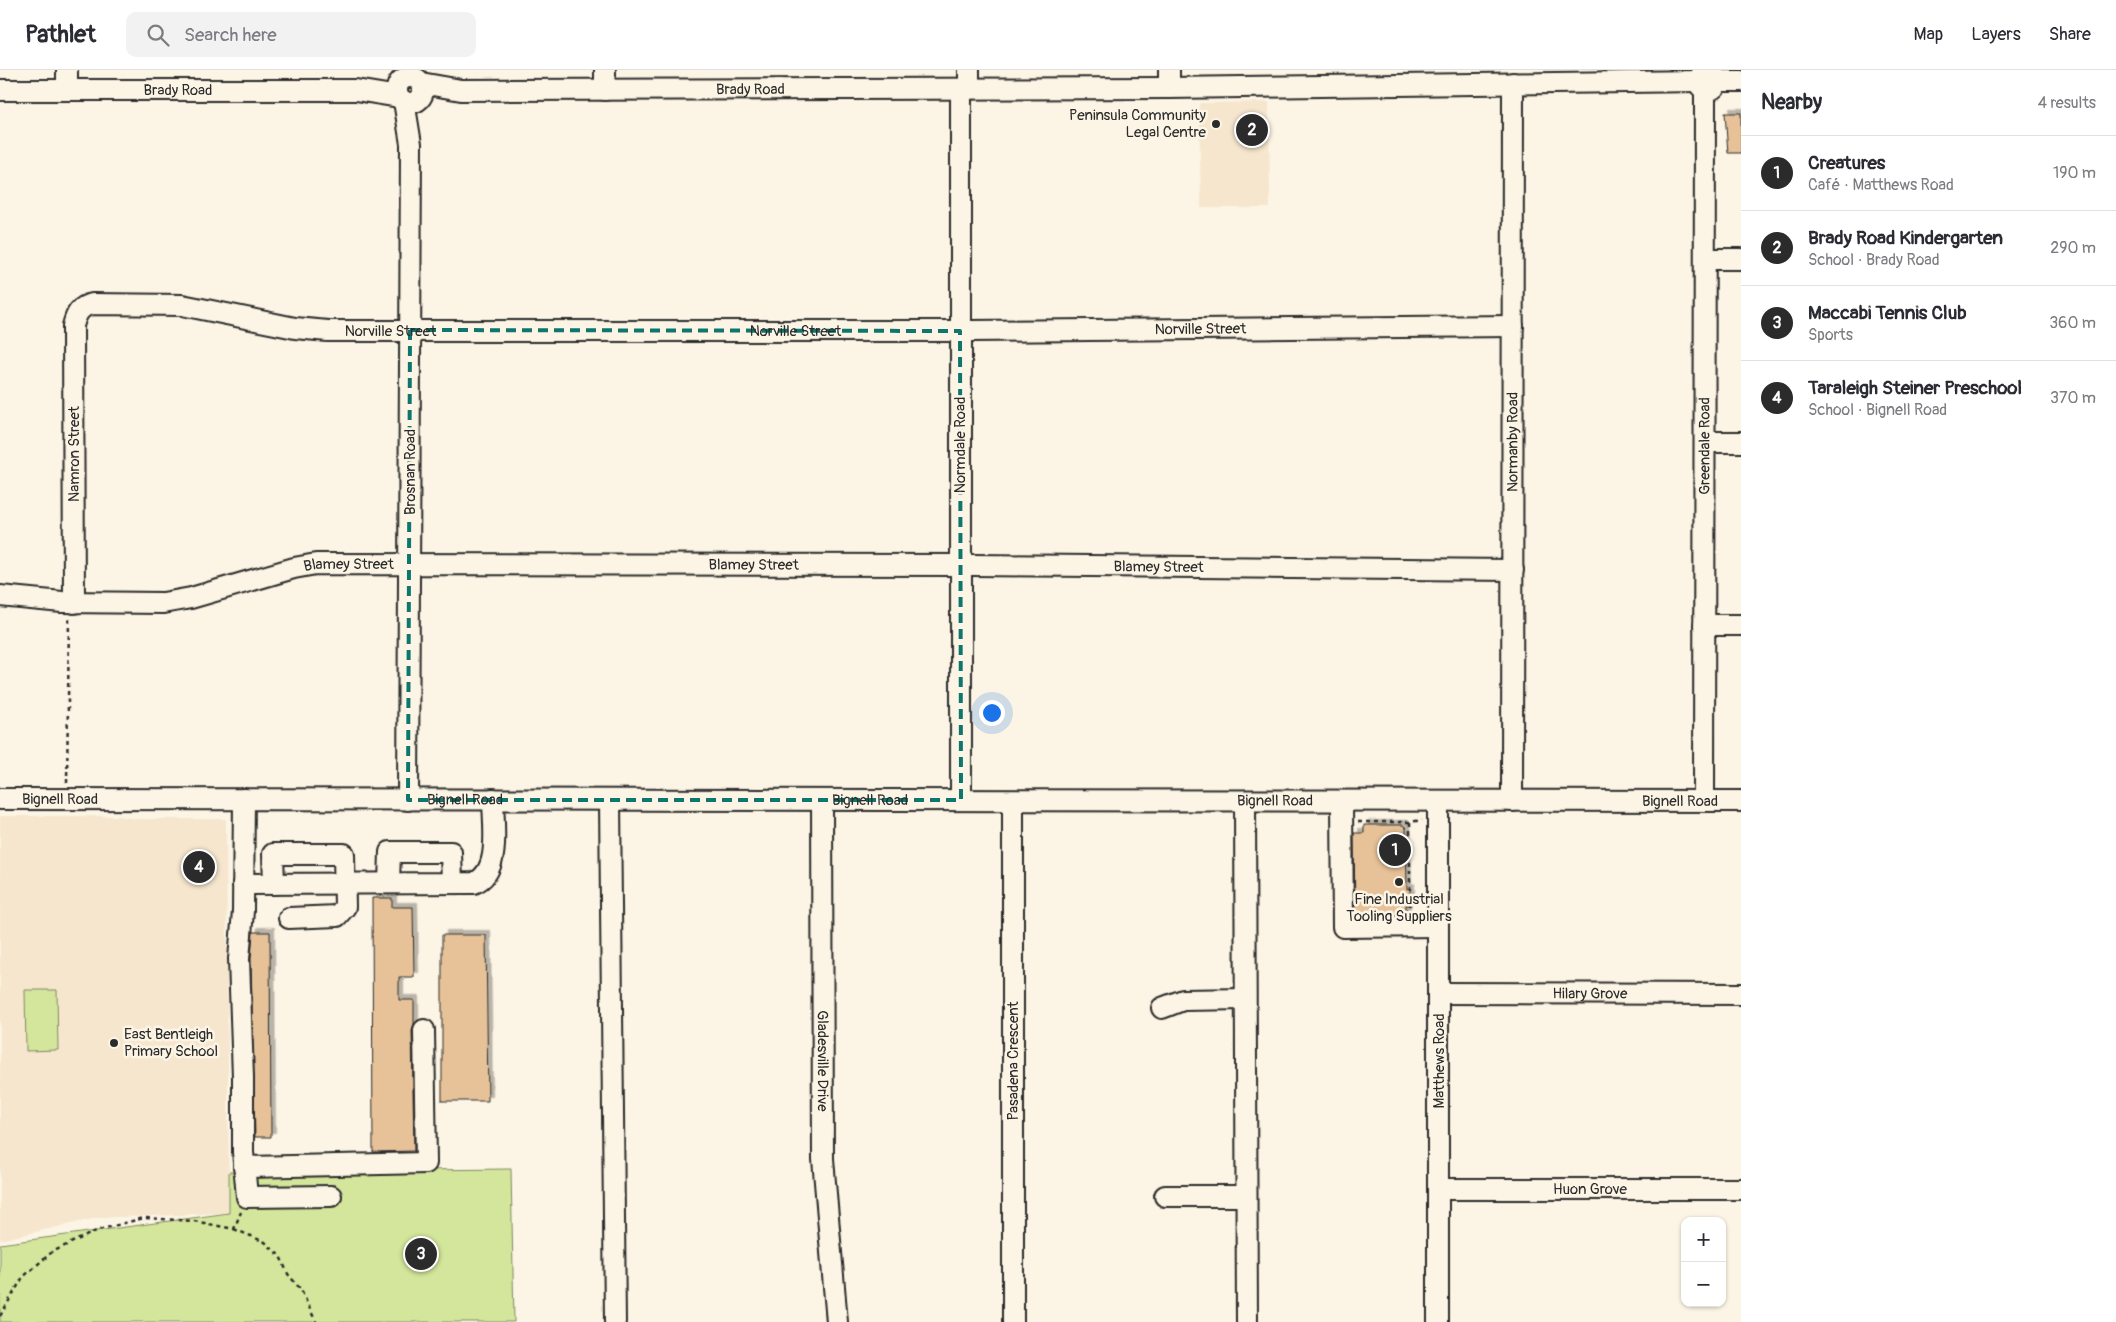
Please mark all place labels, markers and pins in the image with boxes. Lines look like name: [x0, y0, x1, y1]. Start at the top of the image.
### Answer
place label: Peninsula Community Legal Centre: [1069, 106, 1207, 142]
pin: 2: [1236, 111, 1268, 149]
marker: Peninsula Community Legal Centre: [1210, 118, 1222, 130]
pin: 1: [1379, 831, 1411, 869]
pin: 4: [183, 848, 215, 886]
marker: Fine Industrial Tooling Suppliers: [1393, 876, 1405, 888]
place label: Fine Industrial Tooling Suppliers: [1346, 890, 1452, 926]
place label: East Bentleigh Primary School: [124, 1025, 218, 1061]
marker: East Bentleigh Primary School: [108, 1037, 120, 1049]
pin: 3: [405, 1235, 437, 1273]

